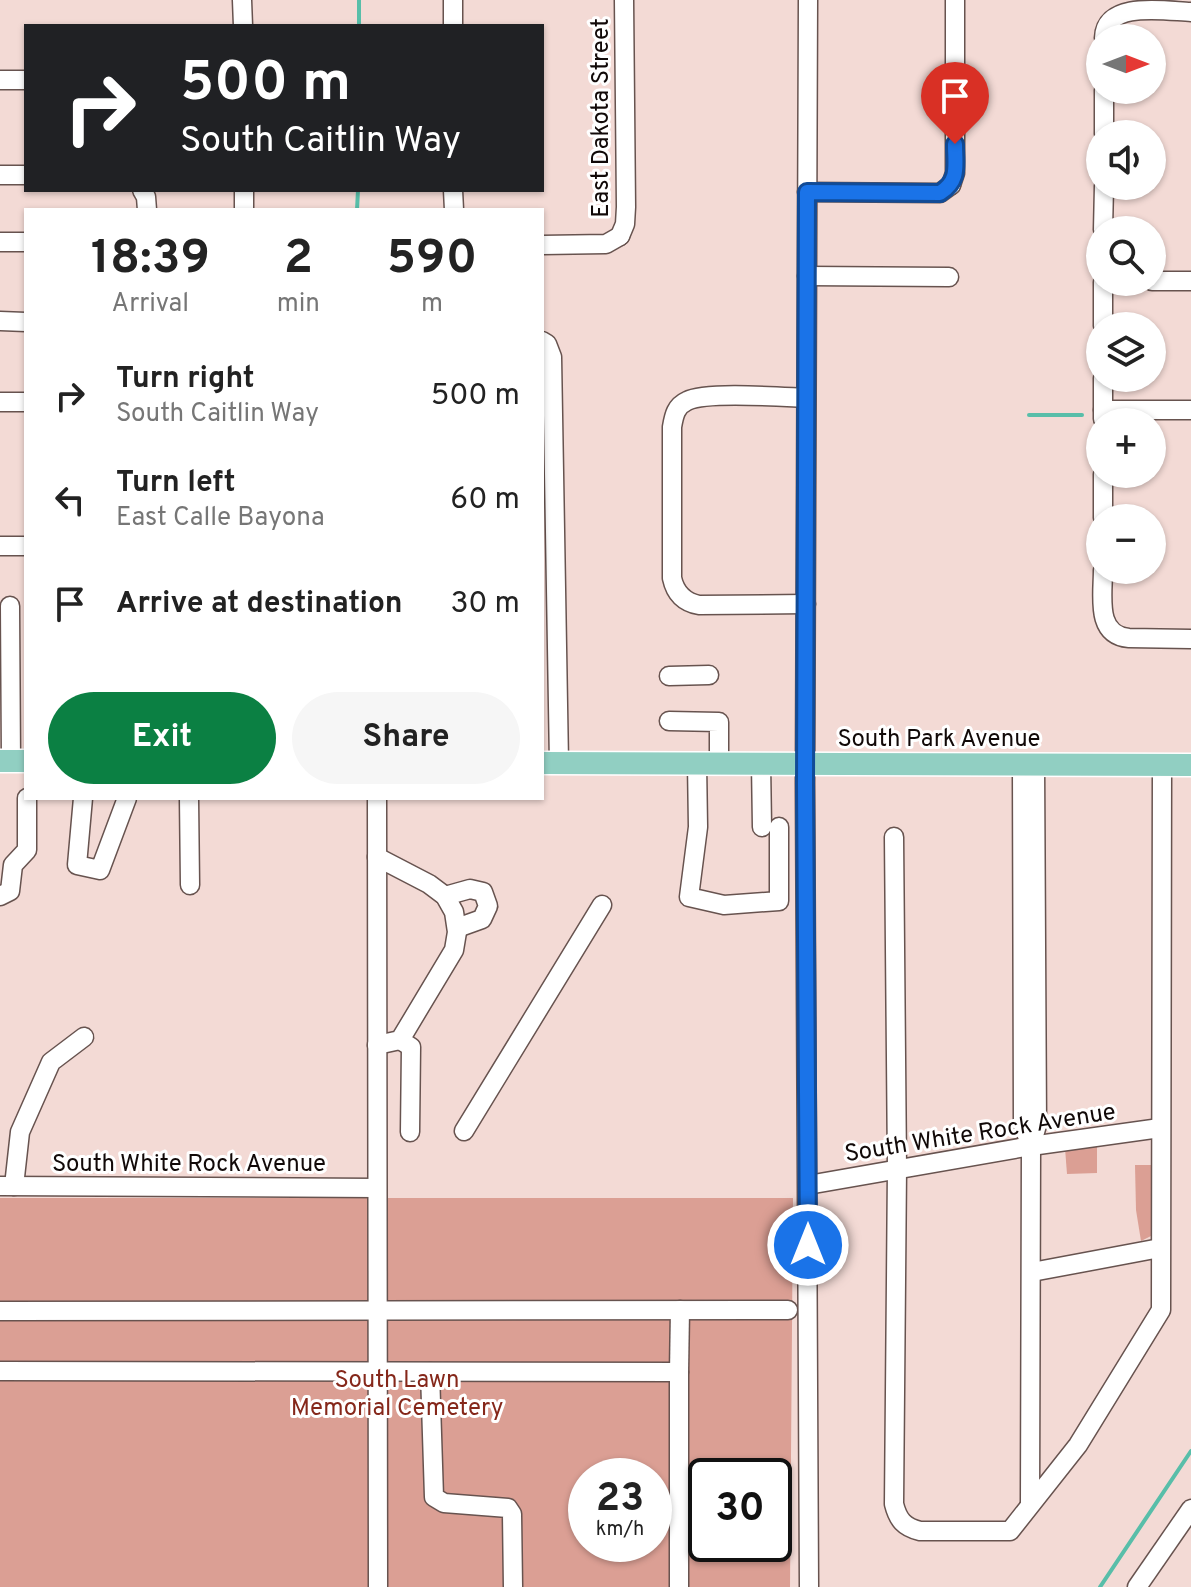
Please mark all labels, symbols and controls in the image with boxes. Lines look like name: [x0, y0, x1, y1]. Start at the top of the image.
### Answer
street label: East Dakota Street: [587, 18, 617, 218]
north arrow: [1086, 24, 1166, 104]
map controls: [1086, 24, 1166, 584]
text: 500 m: [180, 50, 351, 120]
icon: right: [48, 56, 152, 160]
pin: [921, 62, 989, 144]
icon: arrive: [933, 74, 977, 118]
text: South Caitlin Way: [180, 119, 461, 165]
button: sound: [1086, 120, 1166, 200]
button: search: [1086, 216, 1166, 296]
text: 18:39: [91, 230, 210, 290]
text: 2: [284, 230, 313, 290]
text: 590: [387, 230, 477, 290]
text: Arrival: [112, 288, 189, 321]
text: min: [277, 288, 320, 321]
text: m: [421, 288, 443, 321]
button: layers: [1086, 312, 1166, 392]
text: Turn right: [116, 361, 254, 398]
icon: right: [48, 374, 92, 418]
text: 500 m: [431, 378, 520, 415]
text: South Caitlin Way: [116, 398, 319, 431]
button: +: [1086, 408, 1166, 488]
text: Turn left: [116, 465, 236, 502]
icon: left: [48, 478, 92, 522]
text: 60 m: [450, 482, 520, 519]
text: East Calle Bayona: [116, 502, 325, 535]
button: −: [1086, 504, 1166, 584]
icon: arrive: [48, 582, 92, 626]
text: Arrive at destination: [116, 586, 402, 623]
text: 30 m: [451, 586, 520, 623]
button: Exit: [48, 692, 276, 784]
button: Share: [292, 692, 520, 784]
street label: South Park Avenue: [837, 725, 1041, 755]
street label: South White Rock Avenue: [843, 1098, 1118, 1170]
street label: South White Rock Avenue: [52, 1150, 326, 1180]
position arrow: [766, 1203, 850, 1287]
park label: South Lawn Memorial Cemetery: [291, 1366, 503, 1424]
speed limit sign: 30: [688, 1458, 792, 1562]
text: 23: [596, 1475, 644, 1525]
text: km/h: [596, 1517, 644, 1543]

